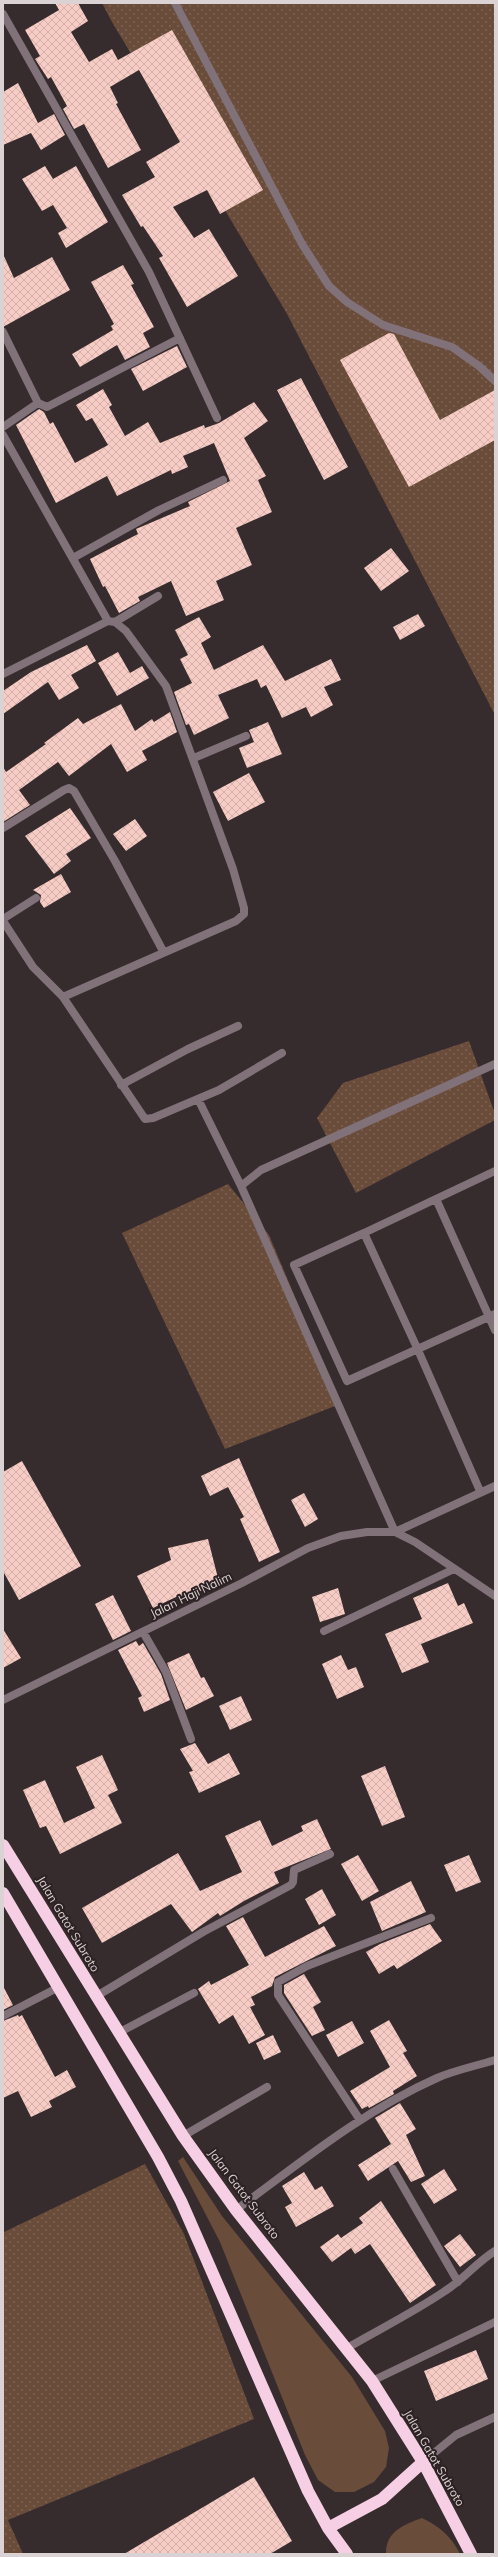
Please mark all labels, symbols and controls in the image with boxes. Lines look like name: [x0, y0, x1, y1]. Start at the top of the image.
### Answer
street label: Jalan Haji Nalim: [147, 1568, 234, 1621]
street label: Jalan Gatot Subroto: [34, 1873, 103, 1975]
street label: Jalan Gatot Subroto: [206, 2146, 283, 2242]
street label: Jalan Gatot Subroto: [401, 2407, 468, 2509]

